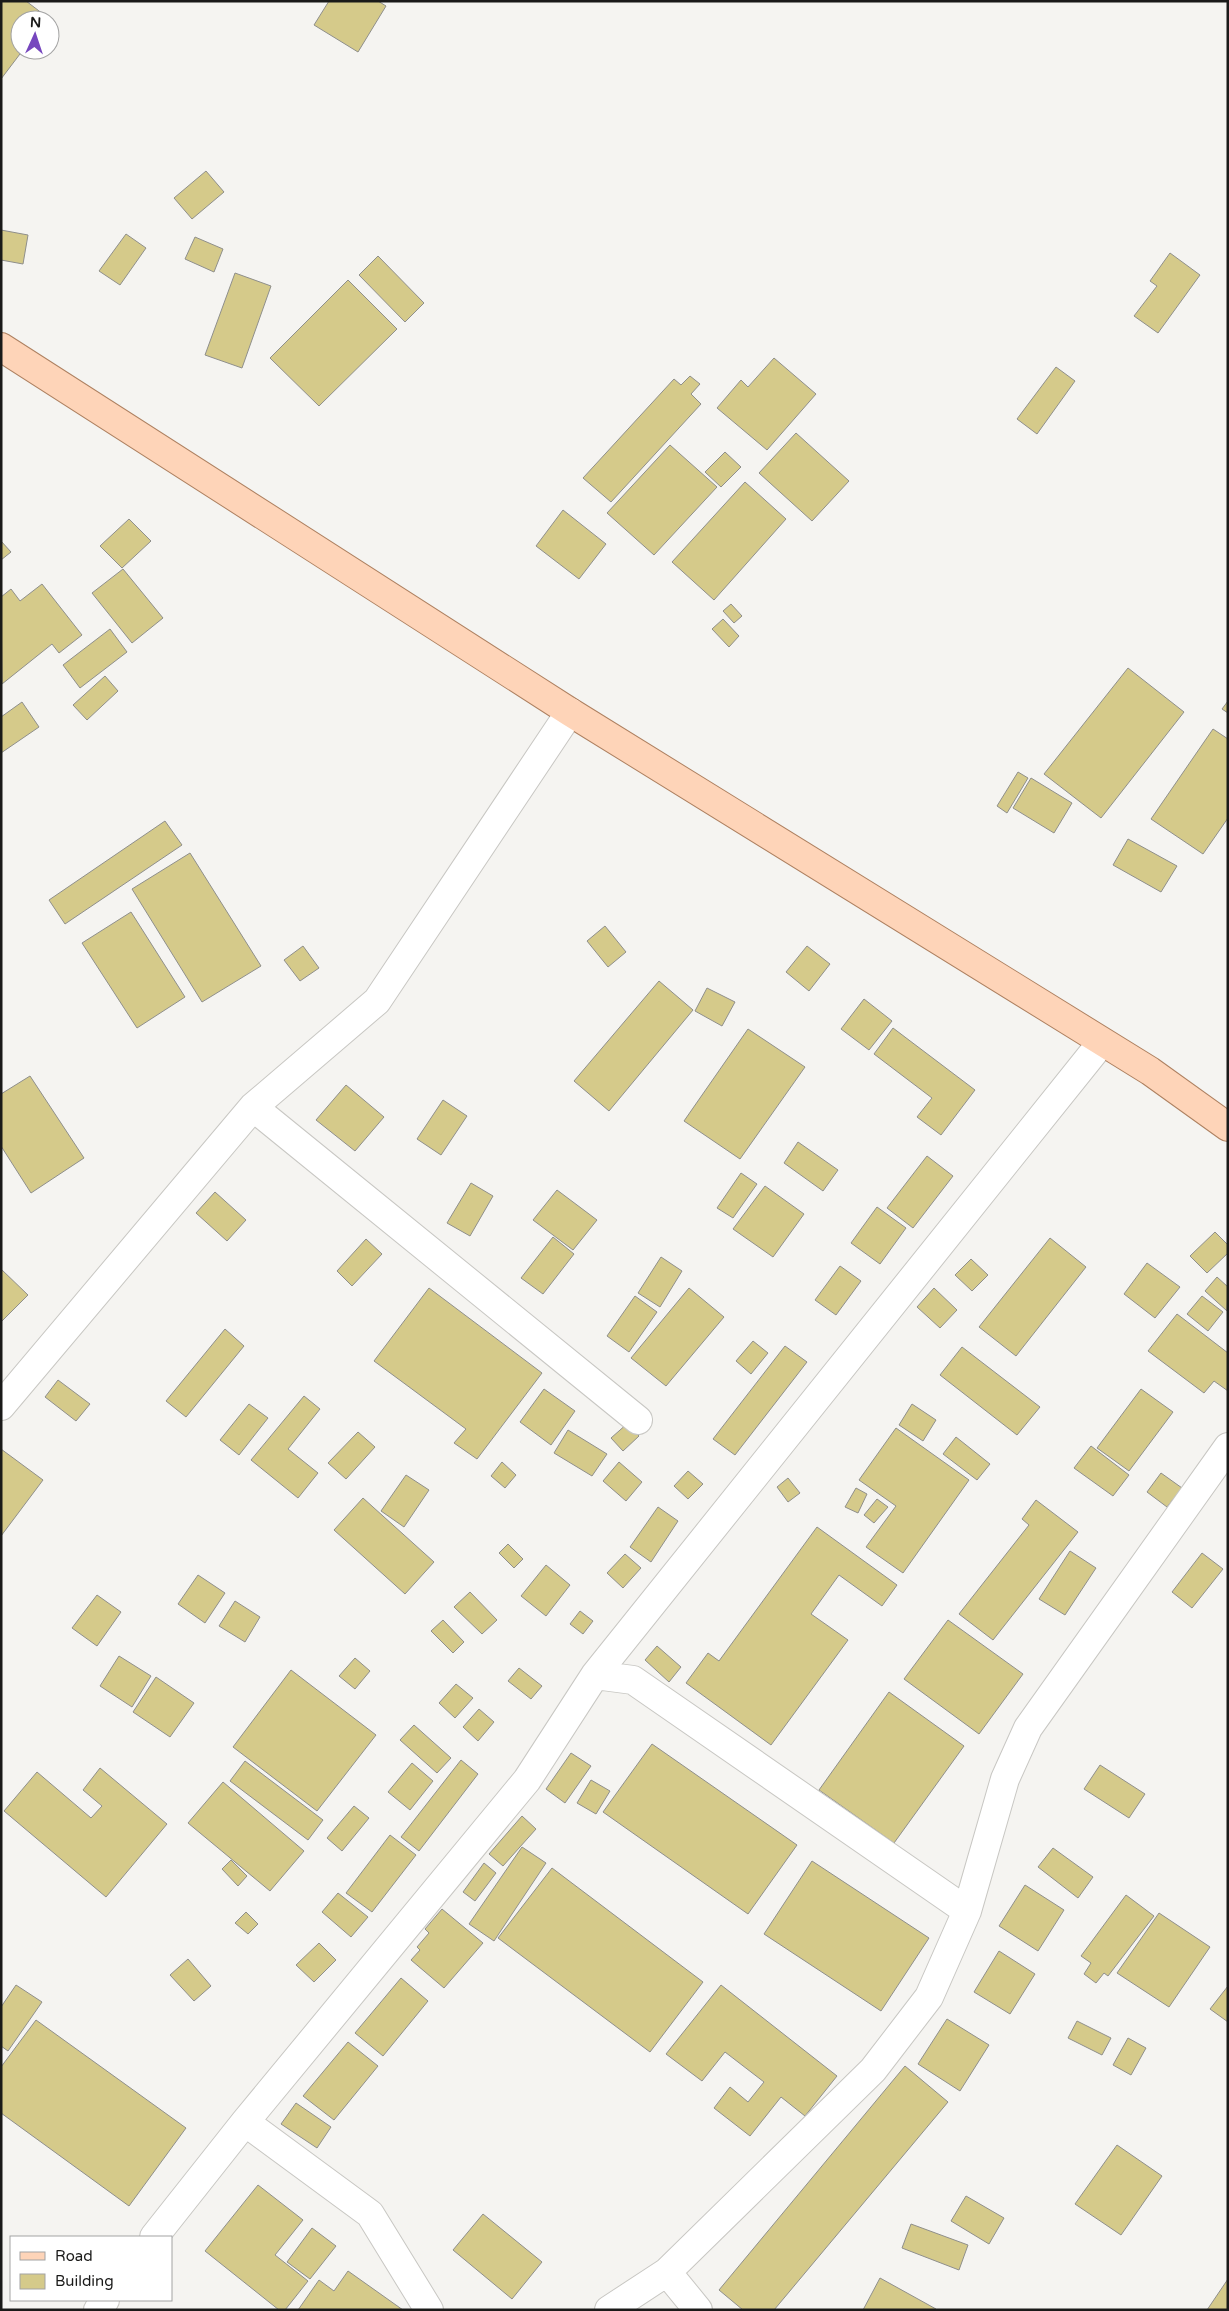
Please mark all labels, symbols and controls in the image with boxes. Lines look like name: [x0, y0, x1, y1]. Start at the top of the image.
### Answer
north arrow: [10, 10, 60, 60]
text: N: [30, 14, 42, 31]
legend: [10, 2236, 172, 2301]
text: Road: [55, 2247, 93, 2265]
text: Building: [55, 2272, 114, 2290]

